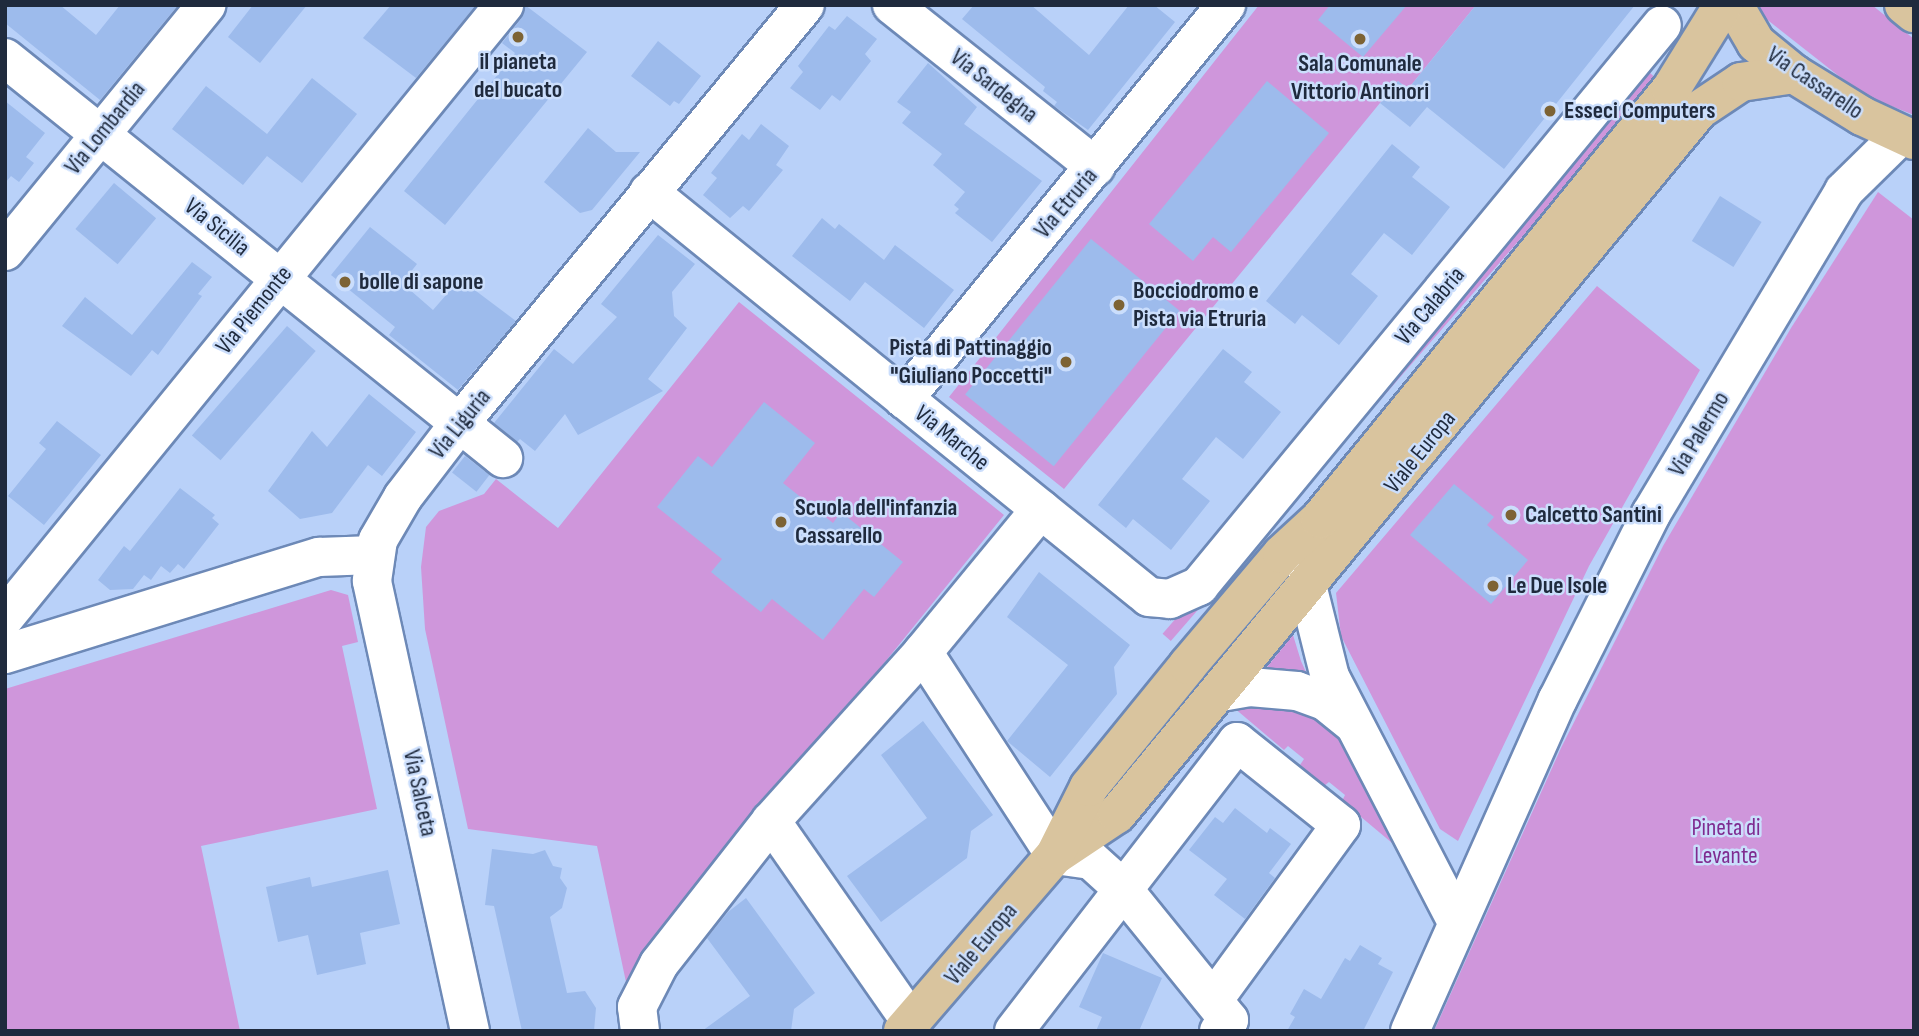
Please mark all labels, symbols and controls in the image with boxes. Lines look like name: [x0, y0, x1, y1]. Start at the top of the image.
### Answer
marker: il pianeta del bucato: [510, 29, 526, 45]
marker: Sala Comunale Vittorio Antinori: [1352, 31, 1368, 47]
street label: Via Cassarello: [1761, 40, 1869, 126]
street label: Via Sardegna: [945, 43, 1043, 129]
place label: il pianeta del bucato: [474, 48, 562, 104]
place label: Sala Comunale Vittorio Antinori: [1291, 50, 1429, 106]
street label: Via Lombardia: [59, 76, 151, 180]
place label: Esseci Computers: [1564, 97, 1716, 125]
marker: Esseci Computers: [1542, 103, 1558, 119]
street label: Via Etruria: [1028, 162, 1104, 244]
street label: Via Sicilia: [178, 192, 256, 262]
street label: Via Piemonte: [210, 260, 298, 360]
street label: Via Calabria: [1389, 261, 1471, 351]
place label: bolle di sapone: [359, 268, 484, 296]
marker: bolle di sapone: [337, 274, 353, 290]
place label: Bocciodromo e Pista via Etruria: [1133, 277, 1266, 333]
marker: Bocciodromo e Pista via Etruria: [1111, 297, 1127, 313]
place label: Pista di Pattinaggio "Giuliano Poccetti": [889, 334, 1052, 390]
marker: Pista di Pattinaggio "Giuliano Poccetti": [1058, 354, 1074, 370]
street label: Via Liguria: [423, 383, 497, 465]
street label: Via Palermo: [1663, 386, 1735, 482]
street label: Via Marche: [909, 399, 995, 477]
street label: Viale Europa: [1378, 405, 1462, 499]
place label: Scuola dell'infanzia Cassarello: [795, 494, 957, 550]
place label: Calcetto Santini: [1525, 501, 1662, 529]
marker: Calcetto Santini: [1503, 507, 1519, 523]
marker: Scuola dell'infanzia Cassarello: [773, 514, 789, 530]
place label: Le Due Isole: [1507, 572, 1607, 600]
marker: Le Due Isole: [1485, 578, 1501, 594]
street label: Via Salceta: [397, 747, 443, 839]
park label: Pineta di Levante: [1691, 814, 1761, 870]
street label: Viale Europa: [938, 897, 1024, 991]

